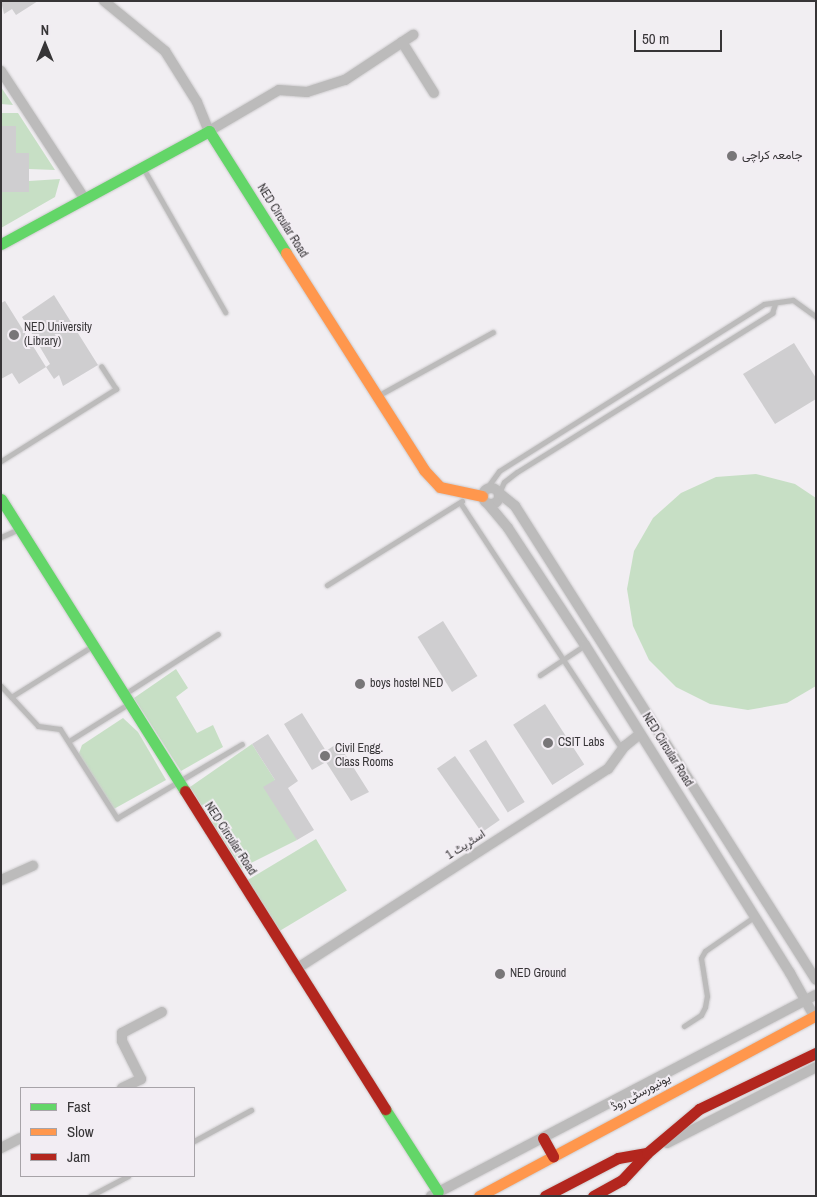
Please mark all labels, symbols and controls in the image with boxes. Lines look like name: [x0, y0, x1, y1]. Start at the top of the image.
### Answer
north arrow: [20, 20, 70, 70]
scale bar: [637, 20, 724, 52]
text: N: [41, 21, 49, 39]
text: 50 m: [642, 28, 669, 49]
place label: جامعہ کراچی: [742, 149, 803, 163]
marker: جامعہ کراچی: [726, 150, 738, 162]
street label: NED Circular Road: [254, 181, 310, 261]
place label: NED University (Library): [24, 321, 92, 349]
marker: NED University (Library): [8, 329, 20, 341]
place label: boys hostel NED: [370, 677, 443, 691]
marker: boys hostel NED: [354, 678, 366, 690]
street label: NED Circular Road: [639, 710, 695, 790]
place label: CSIT Labs: [558, 736, 604, 750]
marker: CSIT Labs: [542, 737, 554, 749]
place label: Civil Engg. Class Rooms: [335, 742, 393, 770]
marker: Civil Engg. Class Rooms: [319, 750, 331, 762]
street label: NED Circular Road: [201, 800, 259, 878]
street label: اسٹریٹ 1: [444, 827, 488, 863]
place label: NED Ground: [510, 967, 566, 981]
marker: NED Ground: [494, 968, 506, 980]
street label: یونیورسٹی روڈ: [609, 1071, 673, 1115]
legend: [20, 1087, 195, 1177]
text: Fast: [67, 1096, 90, 1117]
text: Slow: [67, 1121, 94, 1142]
text: Jam: [67, 1146, 90, 1167]

